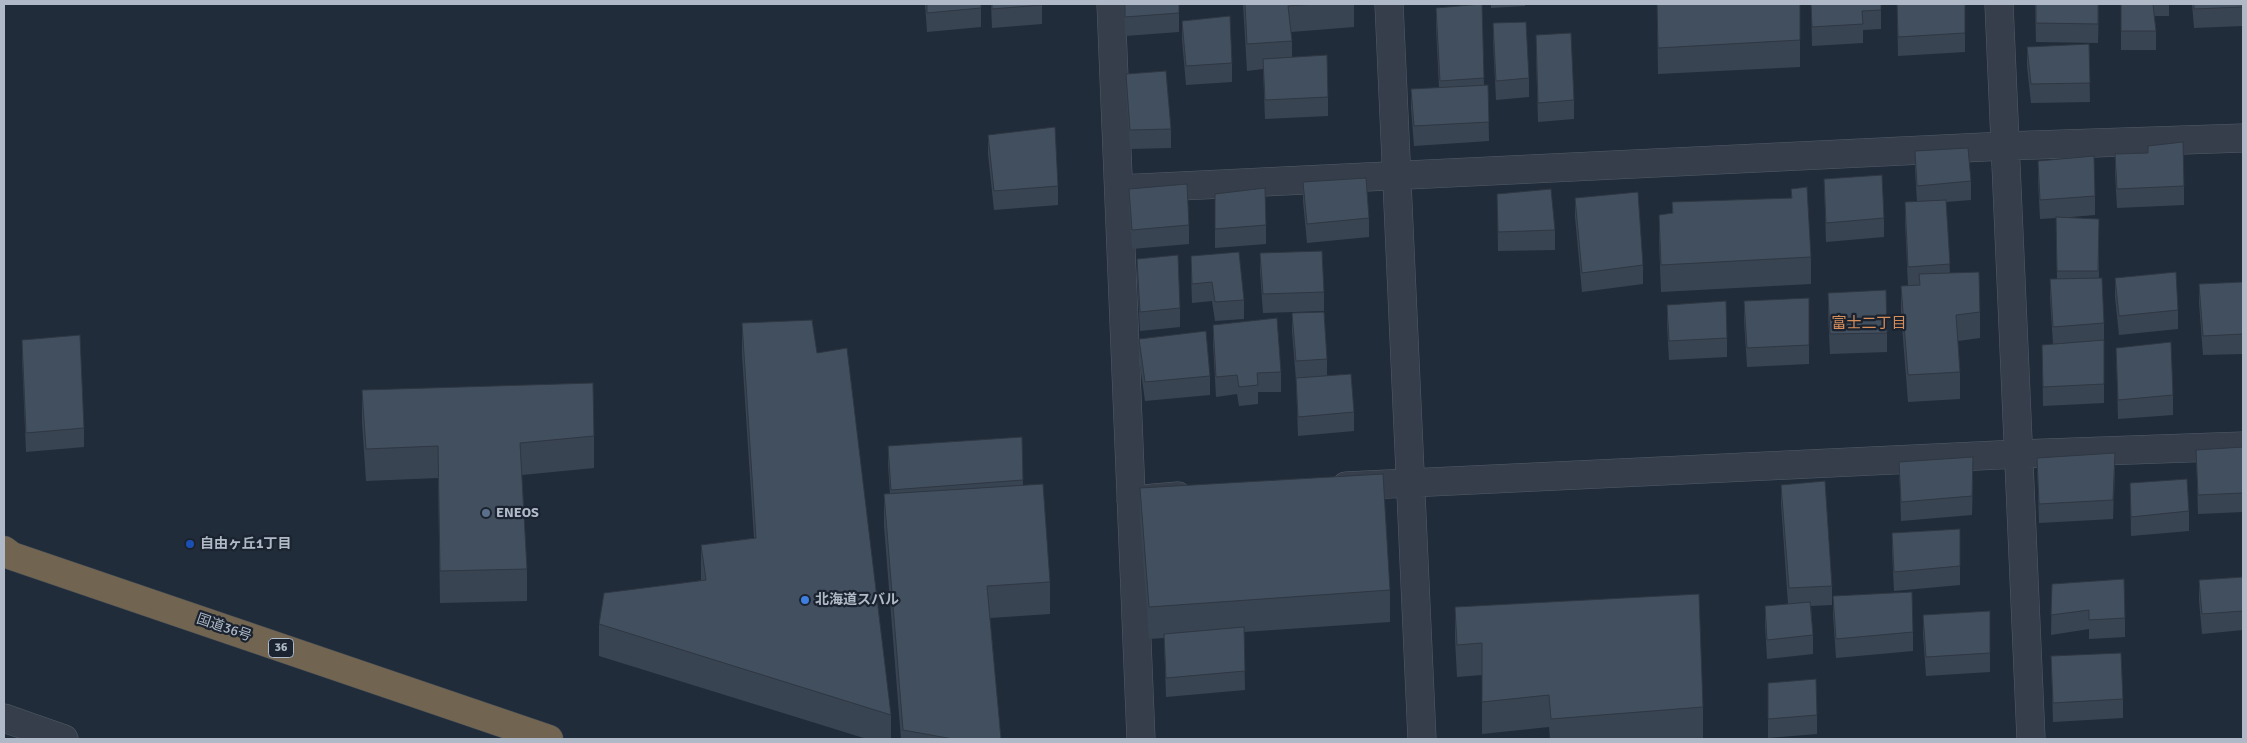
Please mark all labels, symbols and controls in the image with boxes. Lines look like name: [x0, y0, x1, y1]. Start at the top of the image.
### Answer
district label: 富士二丁目: [1832, 315, 1906, 333]
place label: ENEOS: [496, 505, 539, 521]
marker: ENEOS: [480, 507, 492, 519]
place label: 自由ヶ丘1丁目: [200, 536, 292, 552]
marker: 自由ヶ丘1丁目: [184, 538, 196, 550]
place label: 北海道スバル: [815, 592, 899, 608]
marker: 北海道スバル: [799, 594, 811, 606]
street label: 国道36号: [194, 611, 254, 645]
road number: 36: [268, 638, 294, 658]

